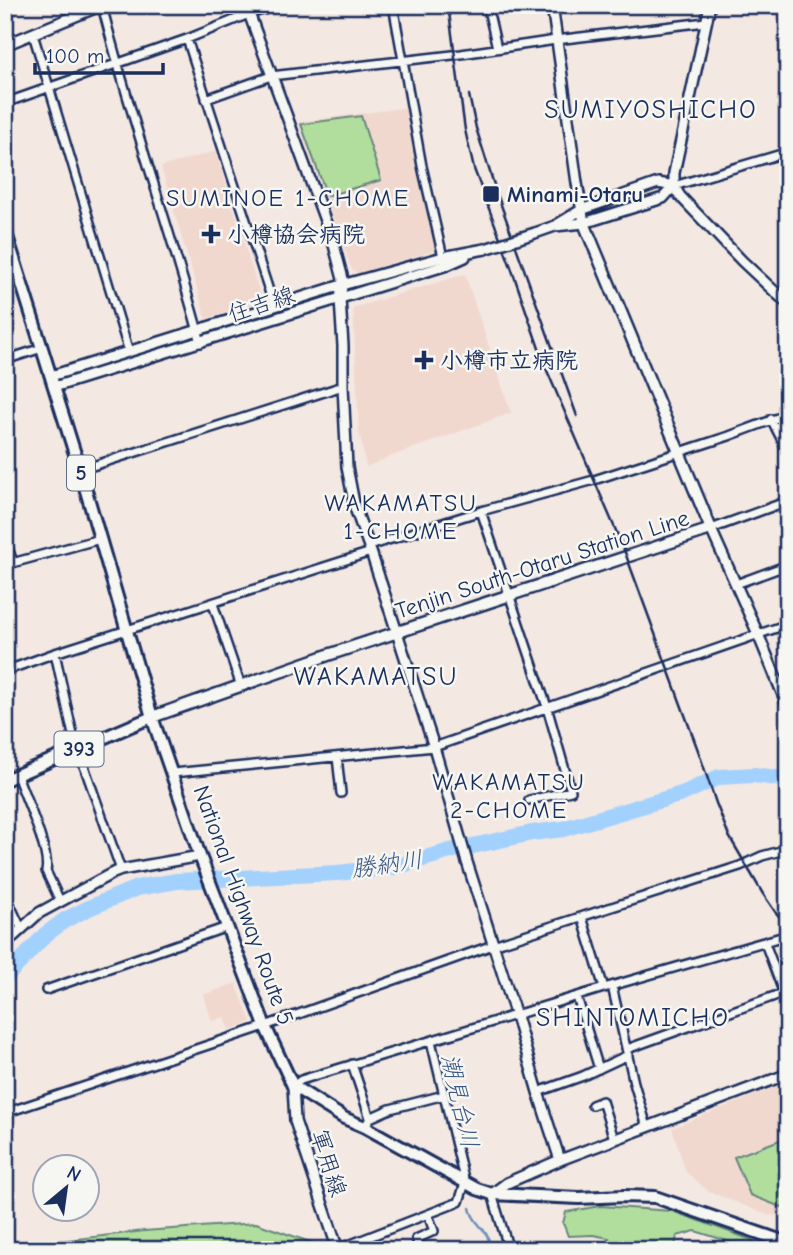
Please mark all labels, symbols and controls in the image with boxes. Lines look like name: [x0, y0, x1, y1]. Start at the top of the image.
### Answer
scale bar: [35, 32, 163, 76]
text: 100 m: [46, 44, 104, 68]
district label: SUMIYOSHICHO: [544, 95, 758, 125]
place label: Minami-Otaru: [507, 181, 643, 208]
district label: SUMINOE 1-CHOME: [166, 184, 410, 212]
marker: Minami-Otaru: [481, 184, 501, 204]
place label: 小樽協会病院: [227, 221, 365, 248]
marker: 小樽協会病院: [201, 224, 221, 244]
street label: 住吉線: [224, 281, 298, 328]
place label: 小樽市立病院: [440, 347, 578, 374]
marker: 小樽市立病院: [414, 350, 434, 370]
road number: 5: [67, 456, 95, 490]
district label: WAKAMATSU 1-CHOME: [324, 489, 478, 545]
street label: Tenjin South-Otaru Station Line: [392, 504, 692, 625]
district label: WAKAMATSU: [294, 662, 458, 692]
road number: 393: [55, 732, 104, 766]
district label: WAKAMATSU 2-CHOME: [432, 768, 586, 824]
street label: National Highway Route 5: [188, 782, 299, 1029]
water label: 勝納川: [349, 845, 425, 883]
district label: SHINTOMICHO: [536, 1003, 730, 1033]
water label: 潮見台川: [436, 1051, 484, 1151]
street label: 軍用線: [305, 1126, 352, 1200]
north arrow: [32, 1154, 102, 1224]
text: N: [63, 1161, 85, 1187]

